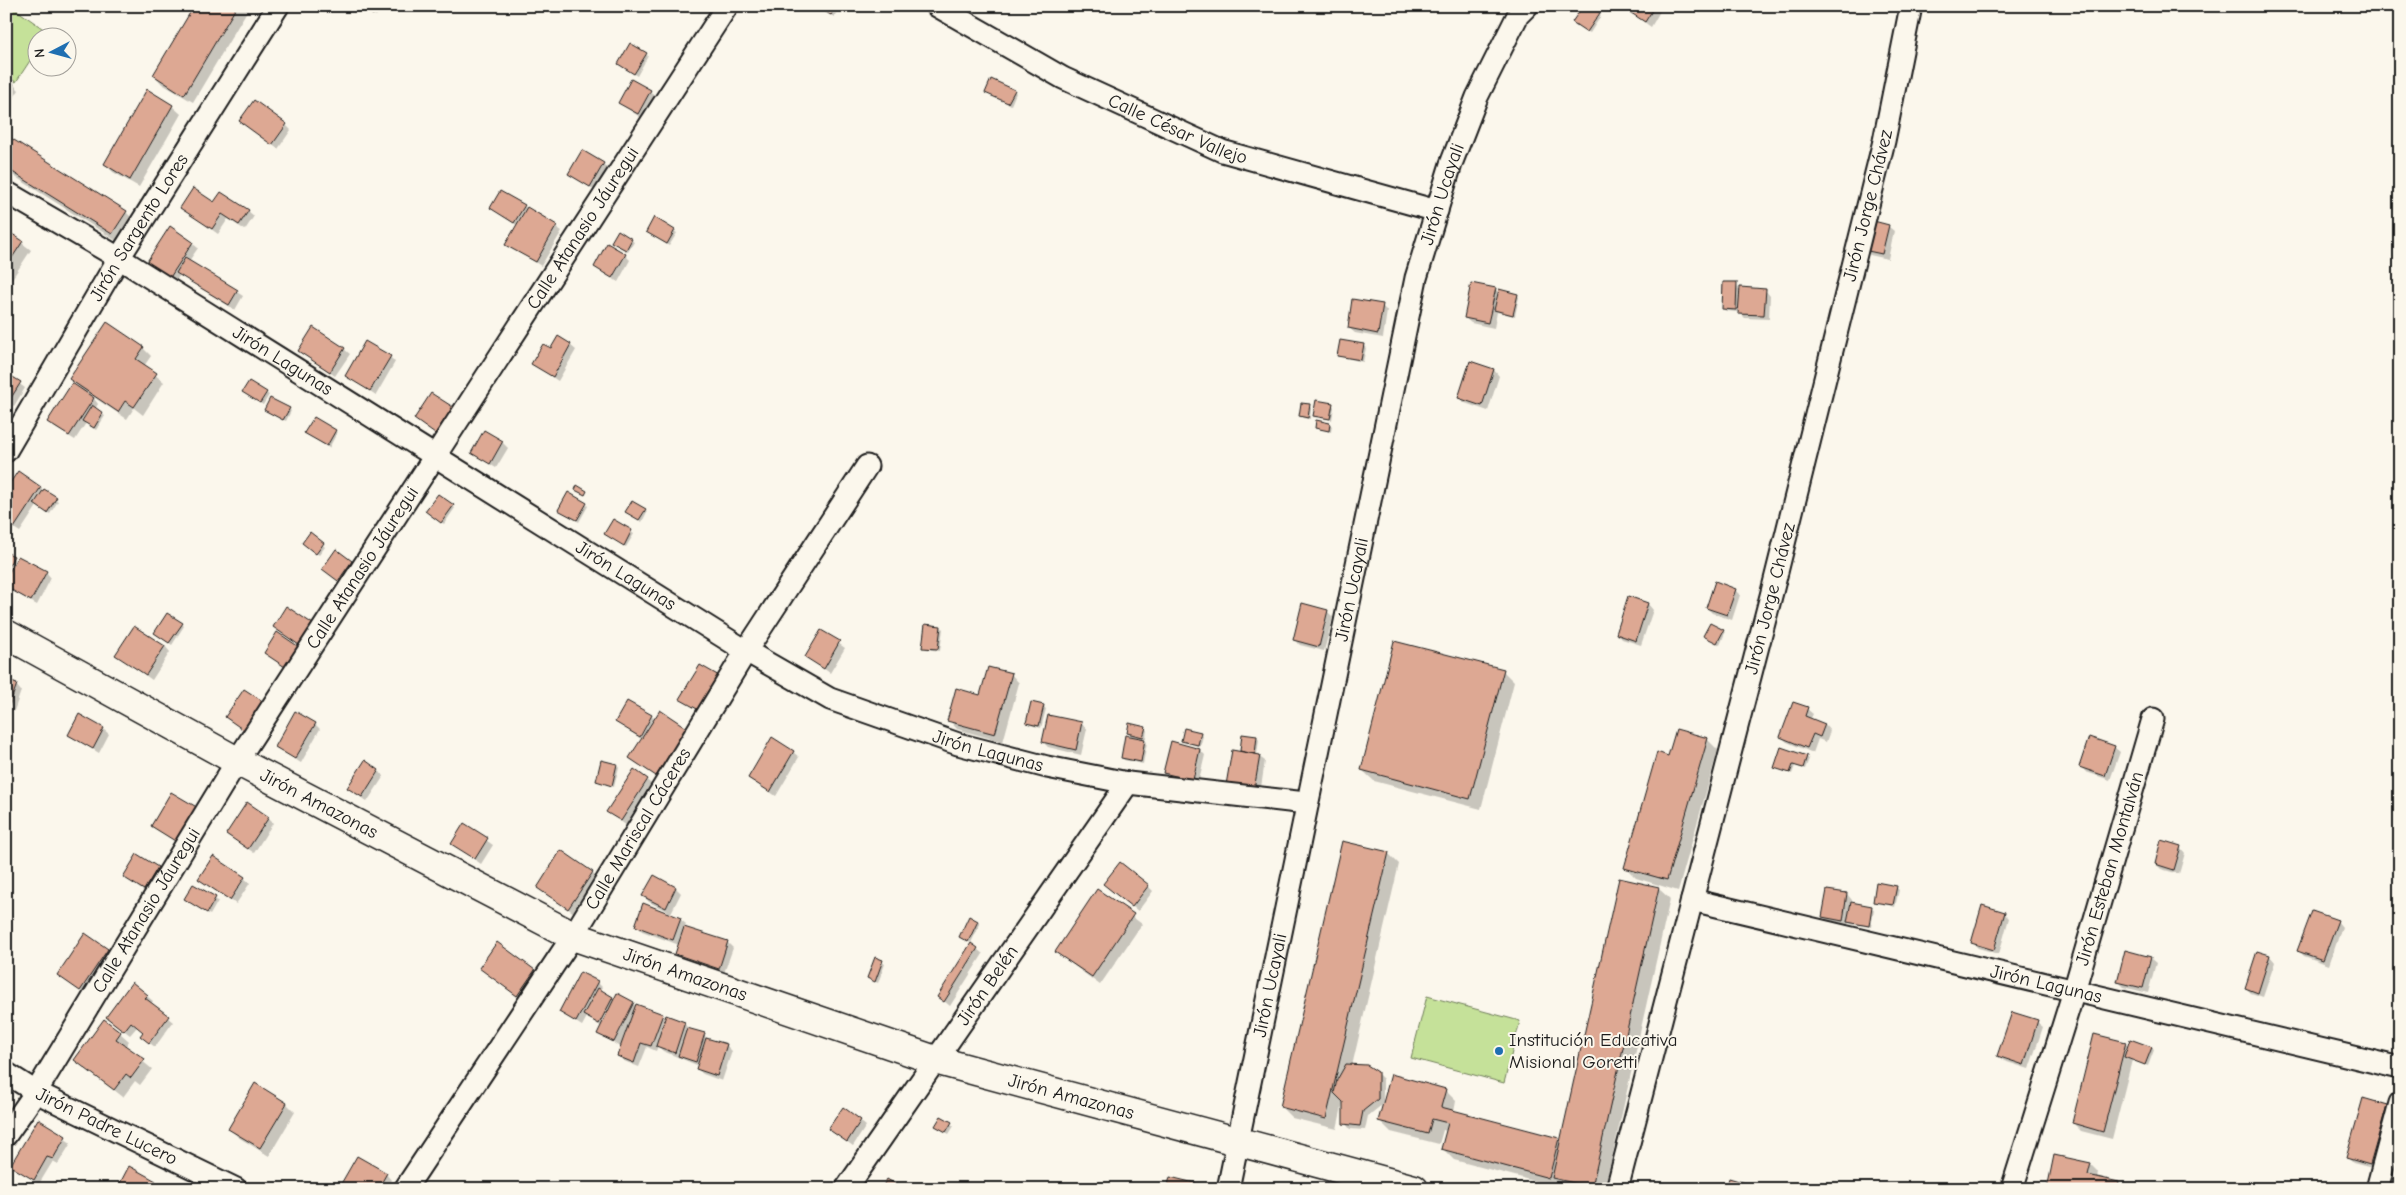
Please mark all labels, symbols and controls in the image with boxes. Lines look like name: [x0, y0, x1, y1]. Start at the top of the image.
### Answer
north arrow: [28, 28, 78, 78]
text: N: [31, 48, 48, 59]
street label: Calle César Vallejo: [1105, 89, 1250, 169]
street label: Jirón Jorge Chávez: [1839, 128, 1897, 284]
street label: Jirón Ucayali: [1416, 140, 1469, 248]
street label: Calle Atanasio Jáuregui: [522, 143, 644, 314]
street label: Jirón Sargento Lores: [85, 150, 193, 305]
street label: Jirón Lagunas: [229, 321, 337, 400]
street label: Calle Atanasio Jáuregui: [302, 482, 423, 653]
street label: Jirón Jorge Chávez: [1740, 520, 1800, 677]
street label: Jirón Lagunas: [572, 536, 680, 615]
street label: Jirón Ucayali: [1330, 536, 1373, 644]
street label: Jirón Lagunas: [930, 725, 1046, 777]
street label: Calle Mariscal Cáceres: [580, 744, 696, 914]
street label: Jirón Amazonas: [256, 764, 382, 843]
street label: Jirón Esteban Montalván: [2071, 769, 2148, 968]
street label: Calle Atanasio Jáuregui: [88, 824, 205, 997]
street label: Jirón Ucayali: [1249, 931, 1291, 1039]
street label: Jirón Belén: [952, 941, 1023, 1030]
street label: Jirón Amazonas: [620, 943, 750, 1006]
street label: Jirón Lagunas: [1988, 960, 2104, 1008]
place label: Institución Educativa Misional Goretti: [1509, 1029, 1677, 1073]
marker: Institución Educativa Misional Goretti: [1493, 1045, 1505, 1057]
street label: Jirón Amazonas: [1006, 1069, 1137, 1124]
street label: Jirón Padre Lucero: [32, 1083, 181, 1170]

